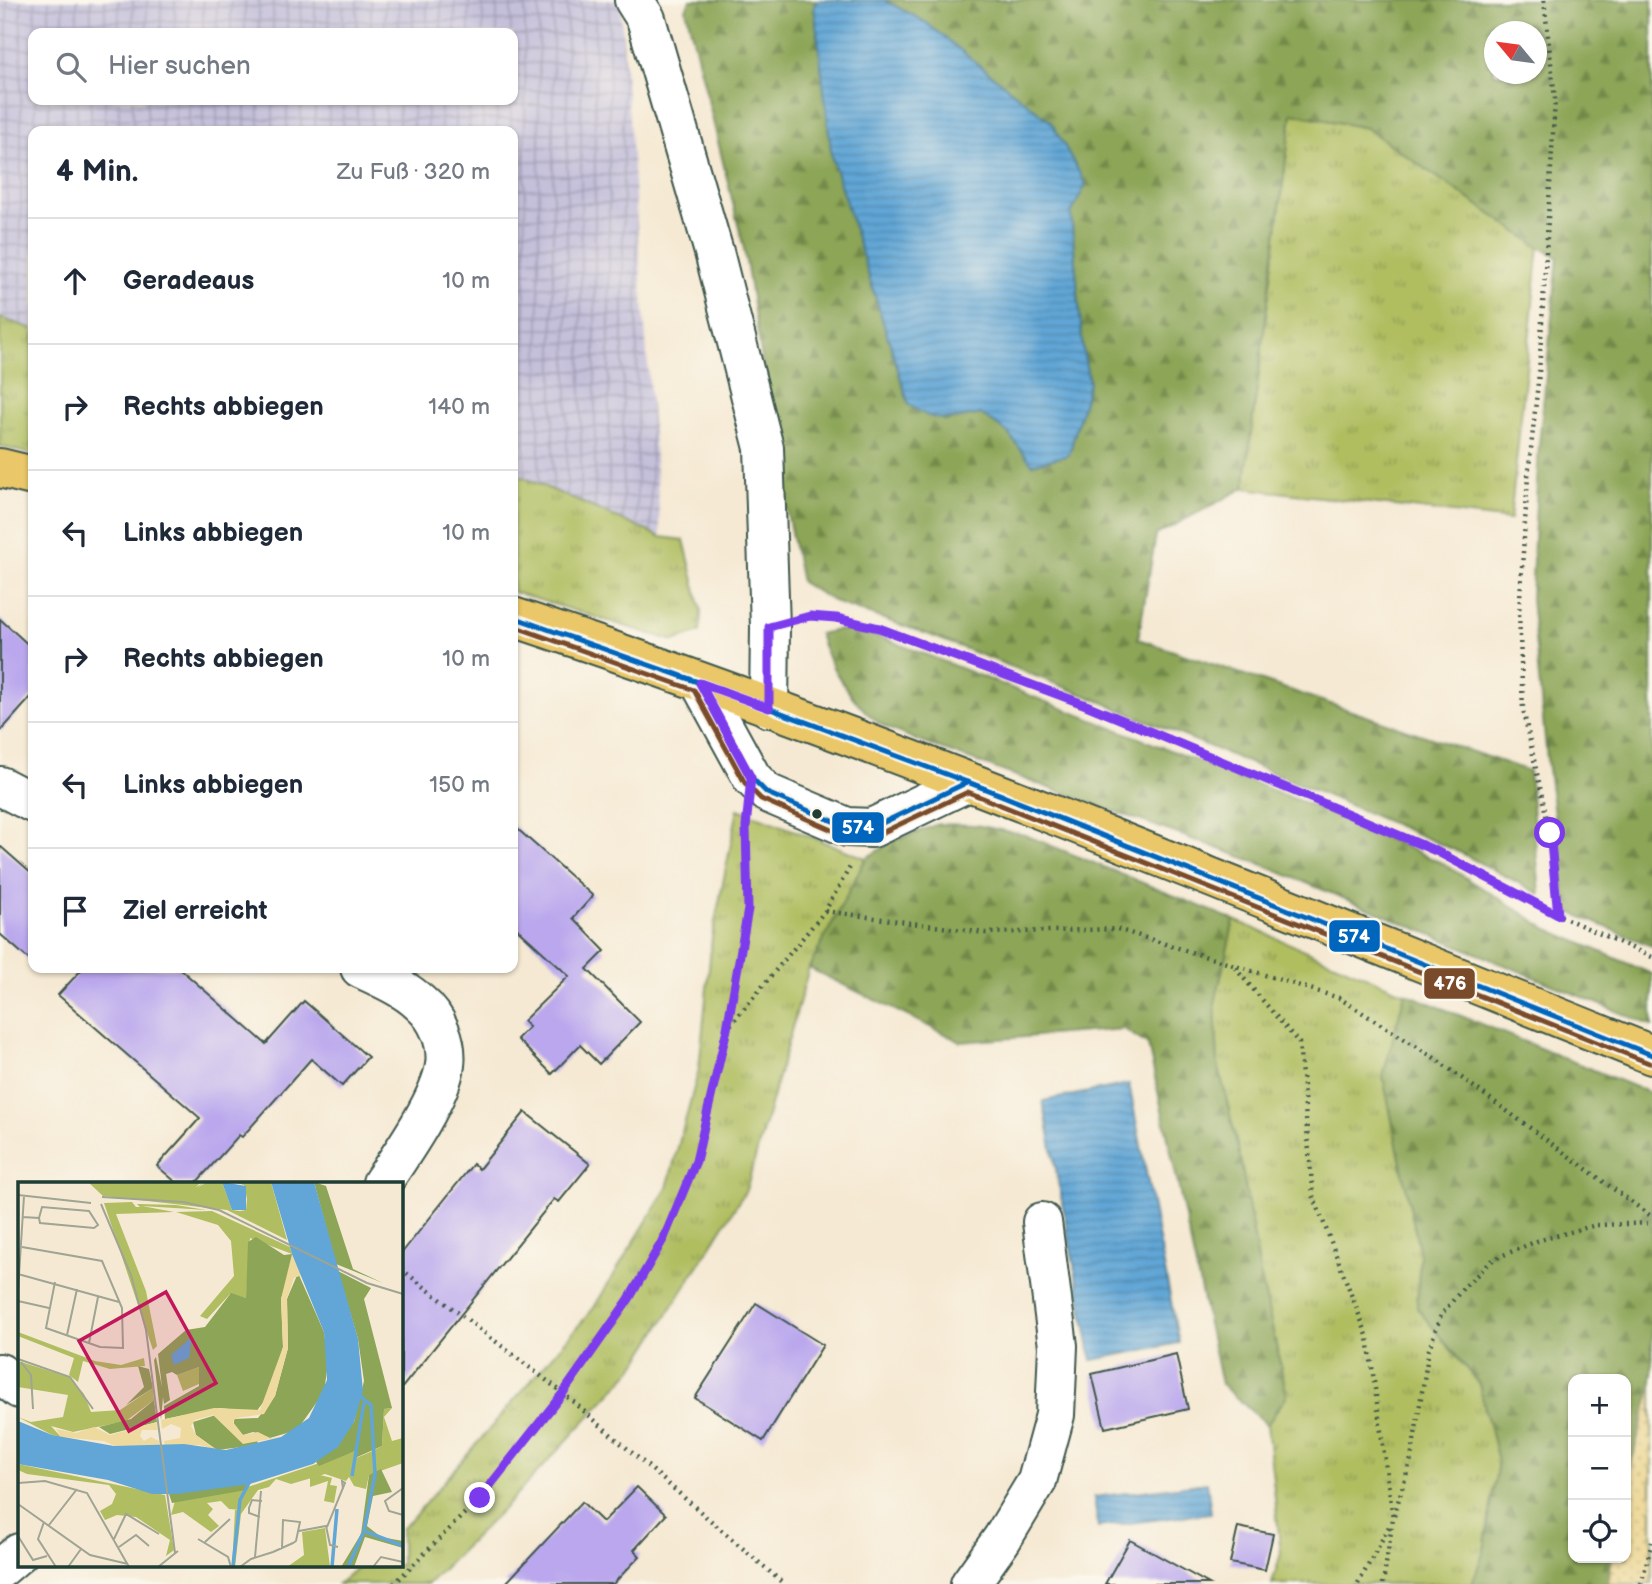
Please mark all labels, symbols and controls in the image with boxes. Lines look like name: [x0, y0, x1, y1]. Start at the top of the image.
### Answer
north arrow: [1484, 21, 1547, 84]
search box: [28, 28, 518, 105]
icon: search: [52, 48, 90, 86]
text: Hier suchen: [108, 51, 251, 82]
text: 4 Min.: [56, 154, 138, 190]
text: Zu Fuß · 320 m: [337, 158, 490, 186]
icon: ahead: [56, 262, 94, 300]
text: Geradeaus: [123, 266, 254, 297]
text: 10 m: [442, 267, 490, 295]
icon: right: [56, 388, 94, 426]
text: Rechts abbiegen: [123, 392, 324, 423]
text: 140 m: [428, 393, 490, 421]
icon: left: [56, 514, 94, 552]
text: Links abbiegen: [123, 518, 303, 549]
text: 10 m: [442, 519, 490, 547]
icon: right: [56, 640, 94, 678]
text: Rechts abbiegen: [123, 644, 324, 675]
text: 10 m: [442, 645, 490, 673]
icon: left: [56, 766, 94, 804]
text: Links abbiegen: [123, 770, 303, 801]
text: 150 m: [429, 771, 490, 799]
unlabelled marker: [810, 807, 824, 821]
line badge: 574: [831, 811, 885, 844]
text: 574: [842, 817, 874, 840]
route start: [1534, 817, 1565, 848]
icon: arrive: [56, 892, 94, 930]
text: Ziel erreicht: [123, 896, 267, 927]
line badge: 574: [1328, 919, 1381, 953]
text: 574: [1338, 926, 1370, 949]
line badge: 476: [1423, 967, 1476, 1000]
text: 476: [1433, 973, 1467, 996]
inset map: [18, 1182, 402, 1566]
map controls: [1568, 1374, 1631, 1563]
button: +: [1568, 1374, 1631, 1437]
button: −: [1568, 1437, 1631, 1500]
route end: [464, 1482, 495, 1513]
button: locate: [1568, 1500, 1631, 1563]

